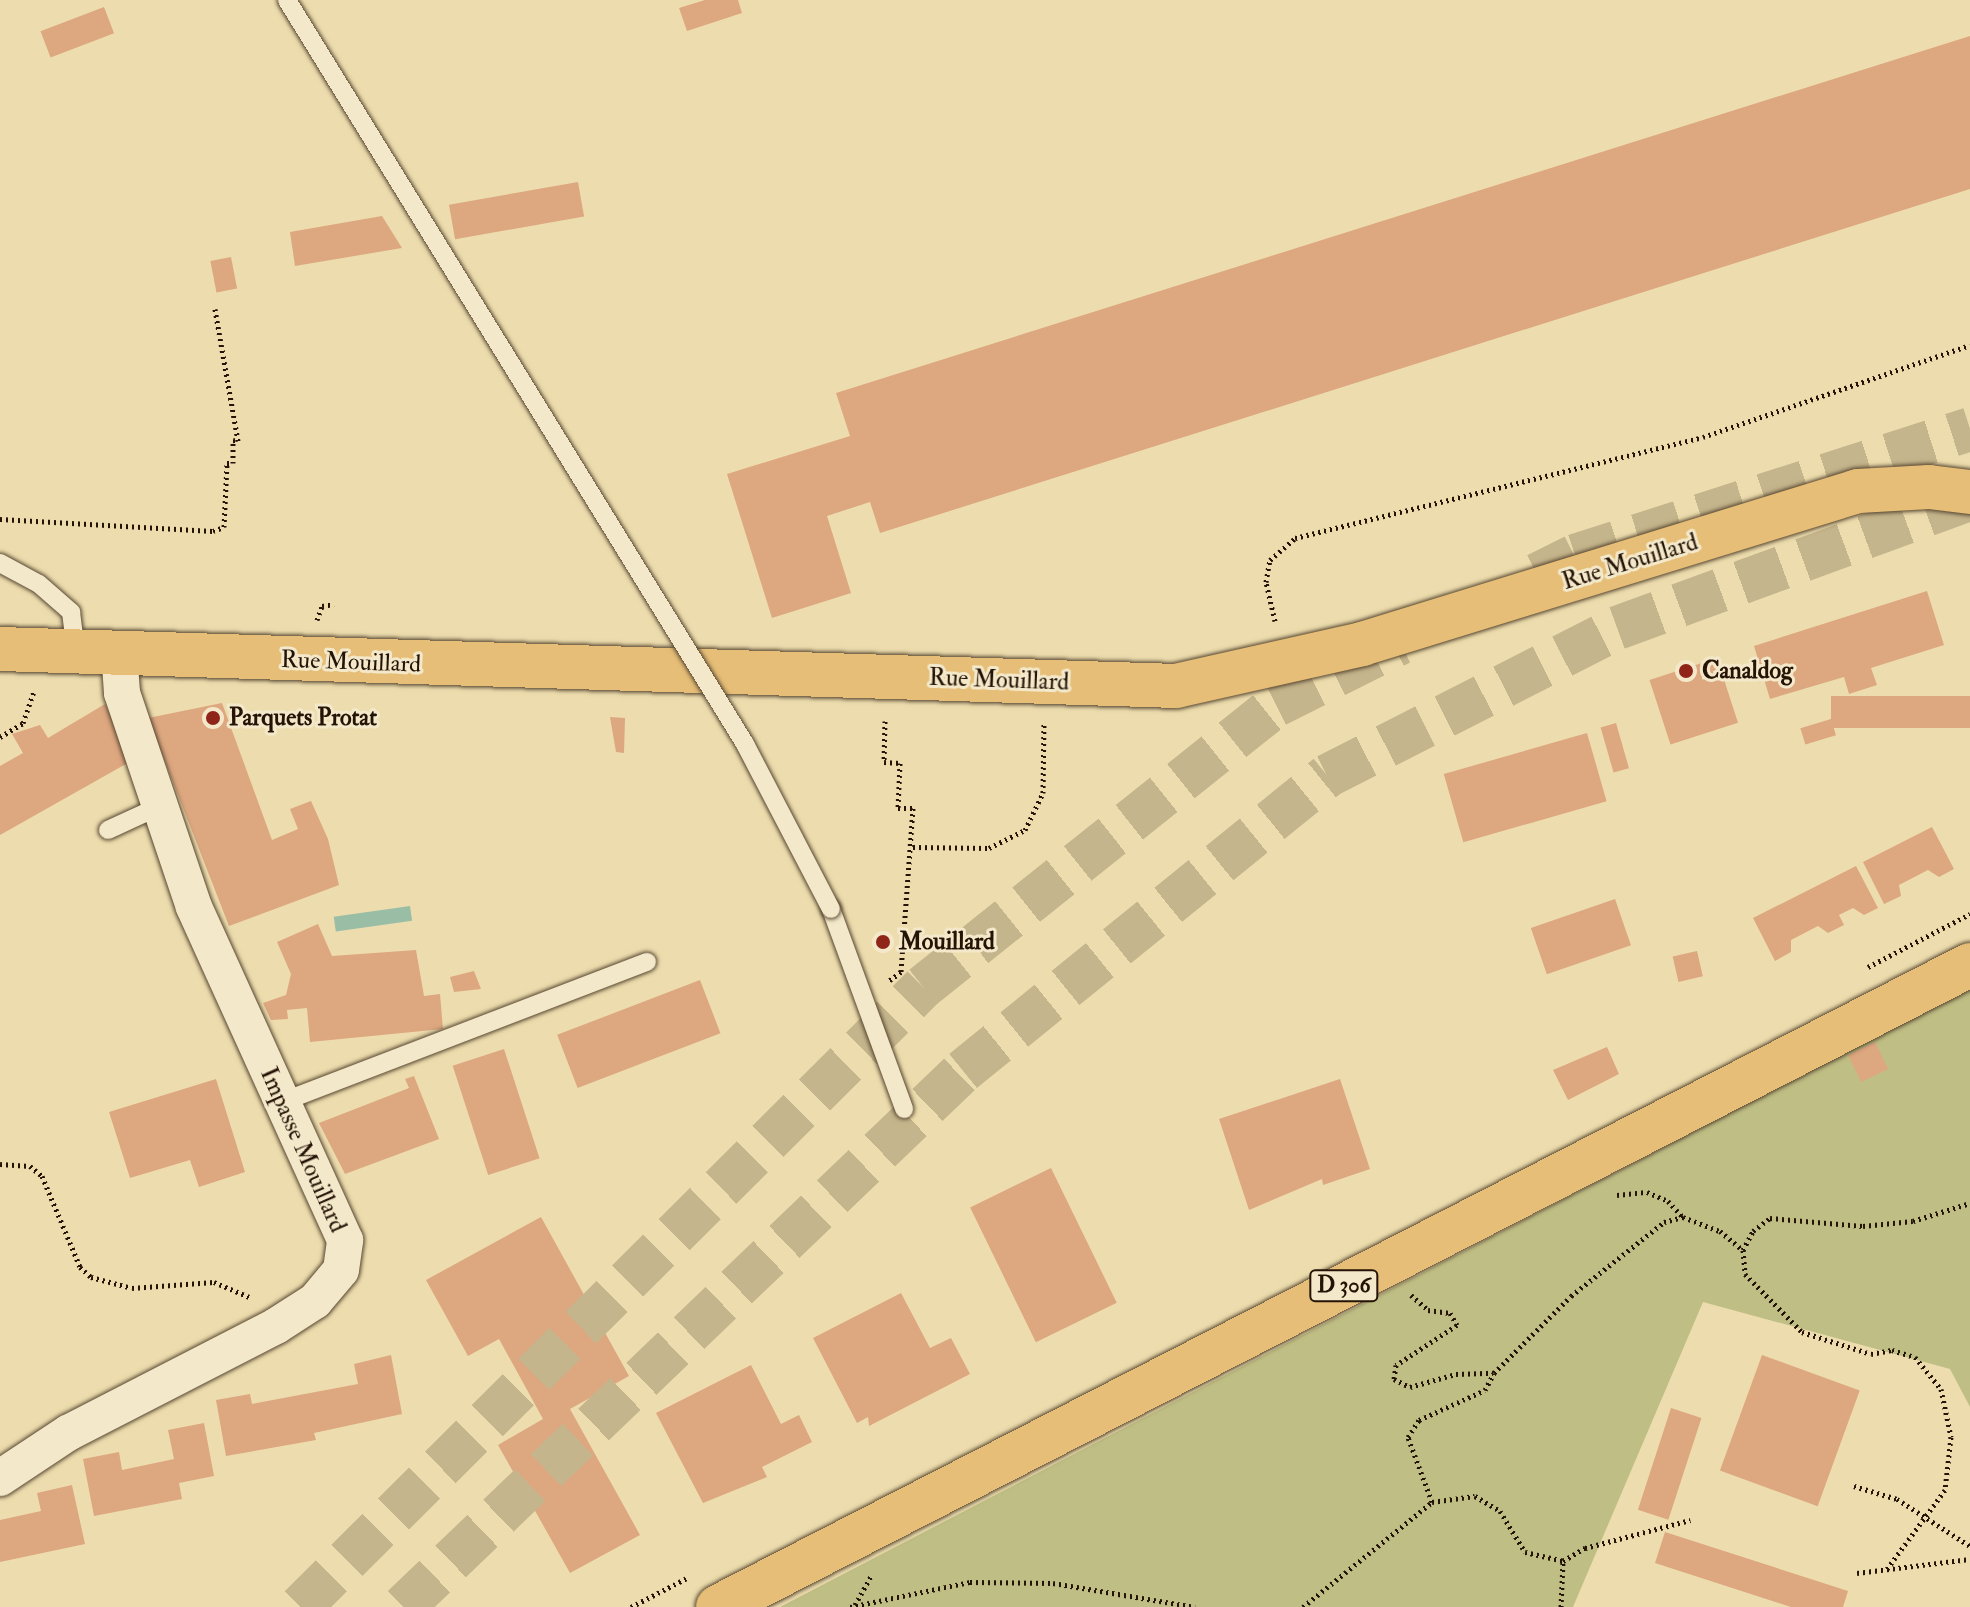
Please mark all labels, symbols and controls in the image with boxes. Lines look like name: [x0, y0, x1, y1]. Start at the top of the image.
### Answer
street label: Rue Mouillard: [1559, 528, 1701, 596]
street label: Rue Mouillard: [280, 645, 422, 679]
place label: Canaldog: [1702, 657, 1793, 685]
marker: Canaldog: [1677, 662, 1695, 680]
street label: Rue Mouillard: [928, 663, 1070, 697]
place label: Parquets Protat: [229, 704, 377, 732]
marker: Parquets Protat: [204, 709, 222, 727]
place label: Mouillard: [899, 928, 995, 956]
marker: Mouillard: [874, 933, 892, 951]
street label: Impasse Mouillard: [254, 1063, 352, 1237]
road number: D 306: [1308, 1268, 1380, 1304]

